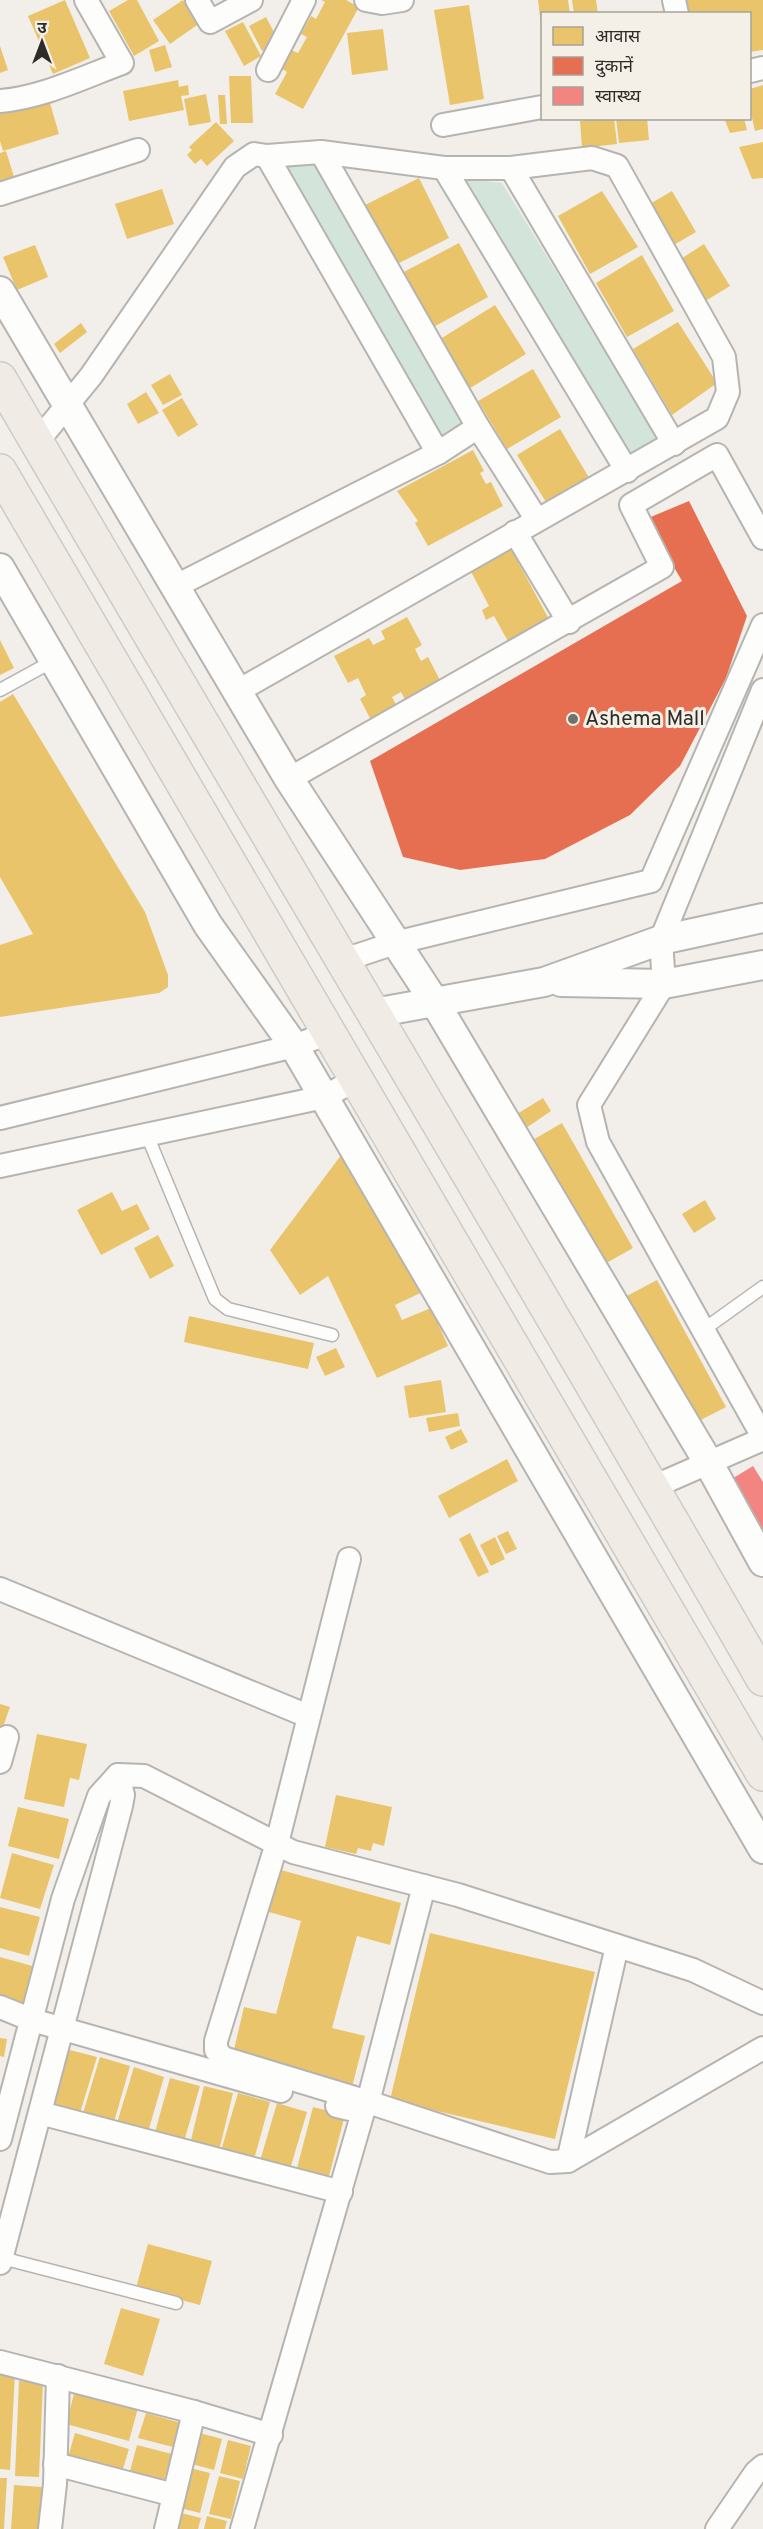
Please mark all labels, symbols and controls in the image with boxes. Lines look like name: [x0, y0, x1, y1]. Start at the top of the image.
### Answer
north arrow: [12, 12, 72, 72]
legend: [541, 12, 751, 120]
text: उ: [37, 19, 47, 39]
text: आवास: [595, 26, 641, 49]
text: दुकानें: [595, 55, 634, 79]
text: स्वास्थ्य: [595, 86, 641, 109]
place label: Ashema Mall: [585, 706, 705, 733]
marker: Ashema Mall: [566, 712, 580, 726]

